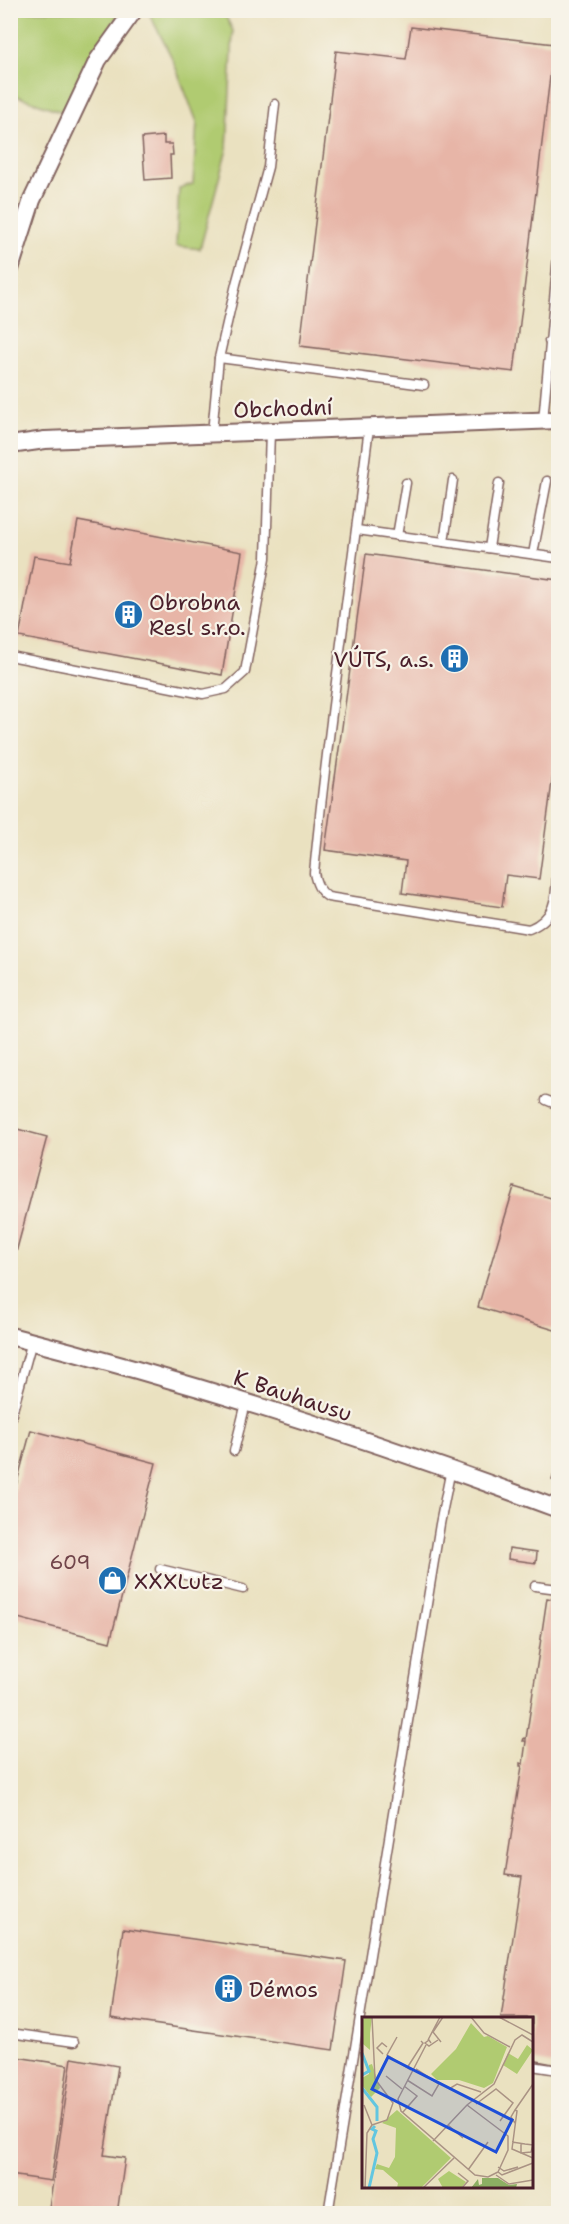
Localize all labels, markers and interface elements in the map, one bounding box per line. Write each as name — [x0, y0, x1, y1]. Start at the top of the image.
street label: Obchodní — [233, 392, 333, 425]
place label: Obrobna Resl s.r.o. — [149, 588, 246, 642]
building icon: Obrobna Resl s.r.o. — [112, 599, 144, 631]
building icon: VÚTS, a.s. — [439, 643, 471, 675]
place label: VÚTS, a.s. — [333, 645, 434, 674]
street label: K Bauhausu — [230, 1363, 356, 1428]
house number: 609 — [50, 1549, 90, 1575]
shop icon: XXXLutz — [97, 1565, 129, 1597]
place label: XXXLutz — [134, 1567, 224, 1596]
building icon: Démos — [212, 1973, 244, 2005]
place label: Démos — [249, 1975, 318, 2004]
inset map — [362, 2017, 533, 2188]

